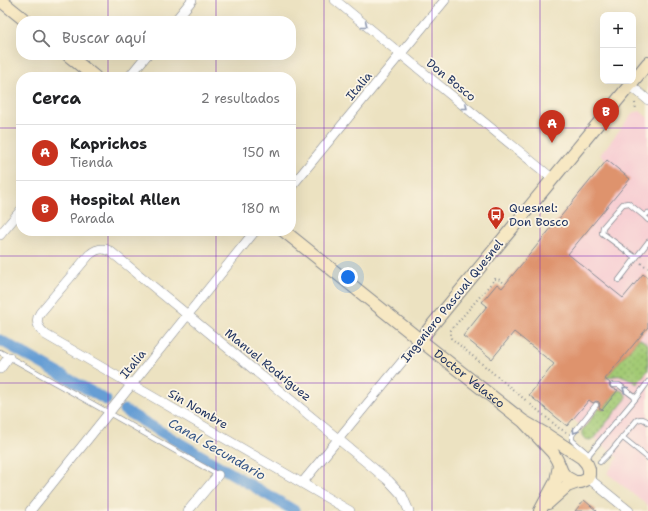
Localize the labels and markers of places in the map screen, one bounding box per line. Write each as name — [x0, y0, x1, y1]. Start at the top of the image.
pin: B — [593, 98, 619, 131]
pin: A — [539, 110, 565, 143]
place label: Quesnel: Don Bosco — [509, 200, 568, 230]
bus stop icon: Quesnel: Don Bosco — [486, 205, 506, 230]

